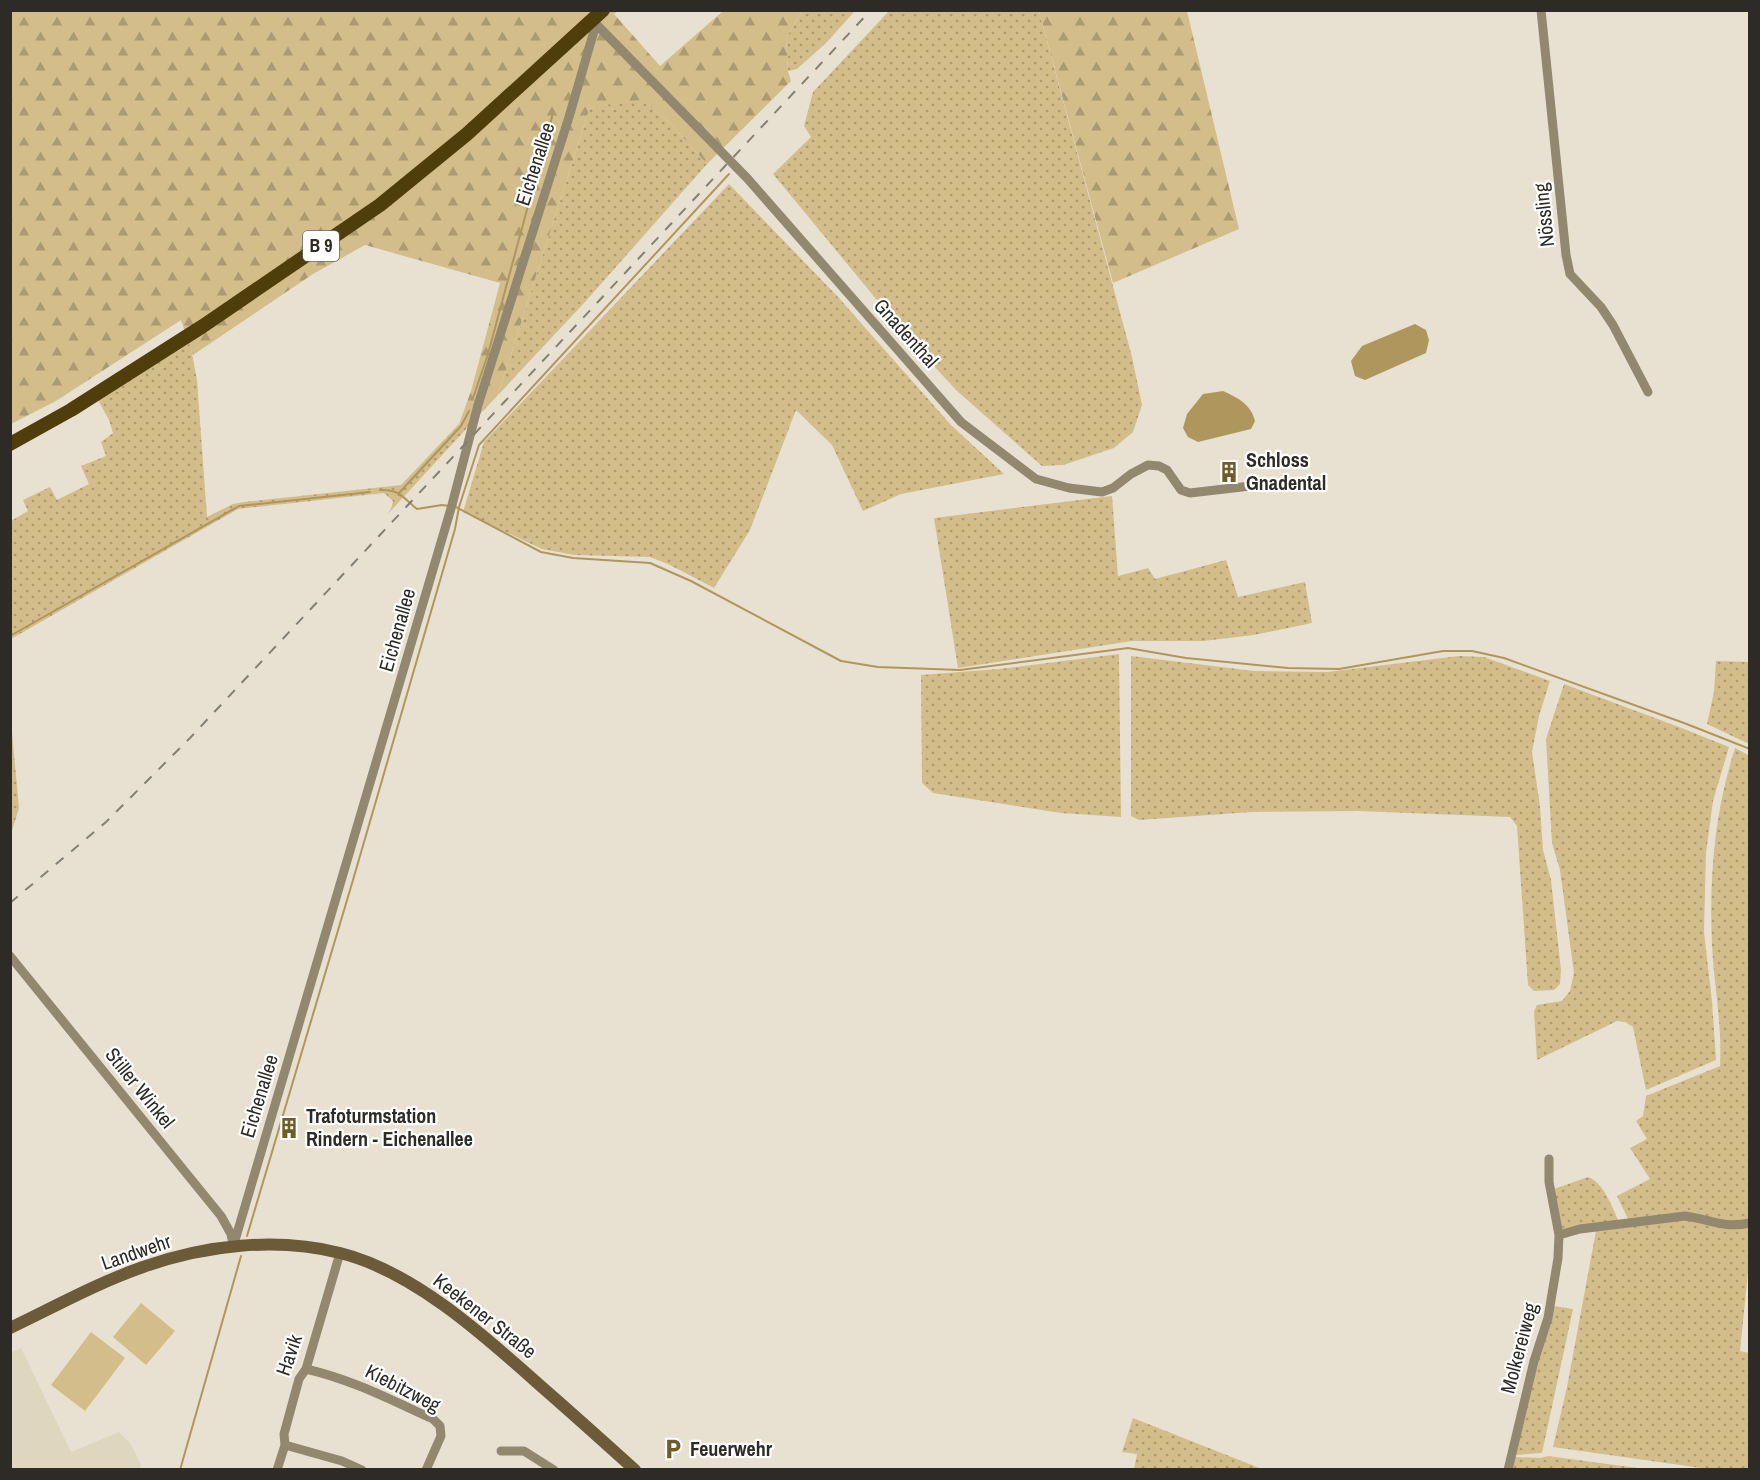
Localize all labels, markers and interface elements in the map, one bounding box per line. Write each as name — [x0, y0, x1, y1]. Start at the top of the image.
street label: Eichenallee — [508, 119, 561, 209]
street label: Nössling — [1527, 182, 1560, 248]
road number: B 9 — [303, 231, 339, 261]
street label: Gnadenthal — [868, 292, 945, 373]
place label: Schloss Gnadental — [1246, 446, 1326, 496]
building icon: Schloss Gnadental — [1217, 460, 1241, 484]
street label: Eichenallee — [372, 585, 421, 675]
street label: Stiller Winkel — [99, 1042, 181, 1134]
street label: Eichenallee — [233, 1051, 284, 1141]
place label: Trafoturmstation Rindern - Eichenallee — [306, 1102, 473, 1152]
building icon: Trafoturmstation Rindern - Eichenallee — [277, 1116, 301, 1140]
street label: Landwehr — [97, 1227, 175, 1276]
street label: Keekener Straße — [428, 1267, 542, 1364]
street label: Molkereiweg — [1493, 1299, 1544, 1396]
street label: Havik — [269, 1330, 308, 1379]
street label: Kiebitzweg — [361, 1357, 446, 1418]
place label: Feuerwehr — [690, 1435, 773, 1462]
parking icon: Feuerwehr — [661, 1437, 685, 1461]

